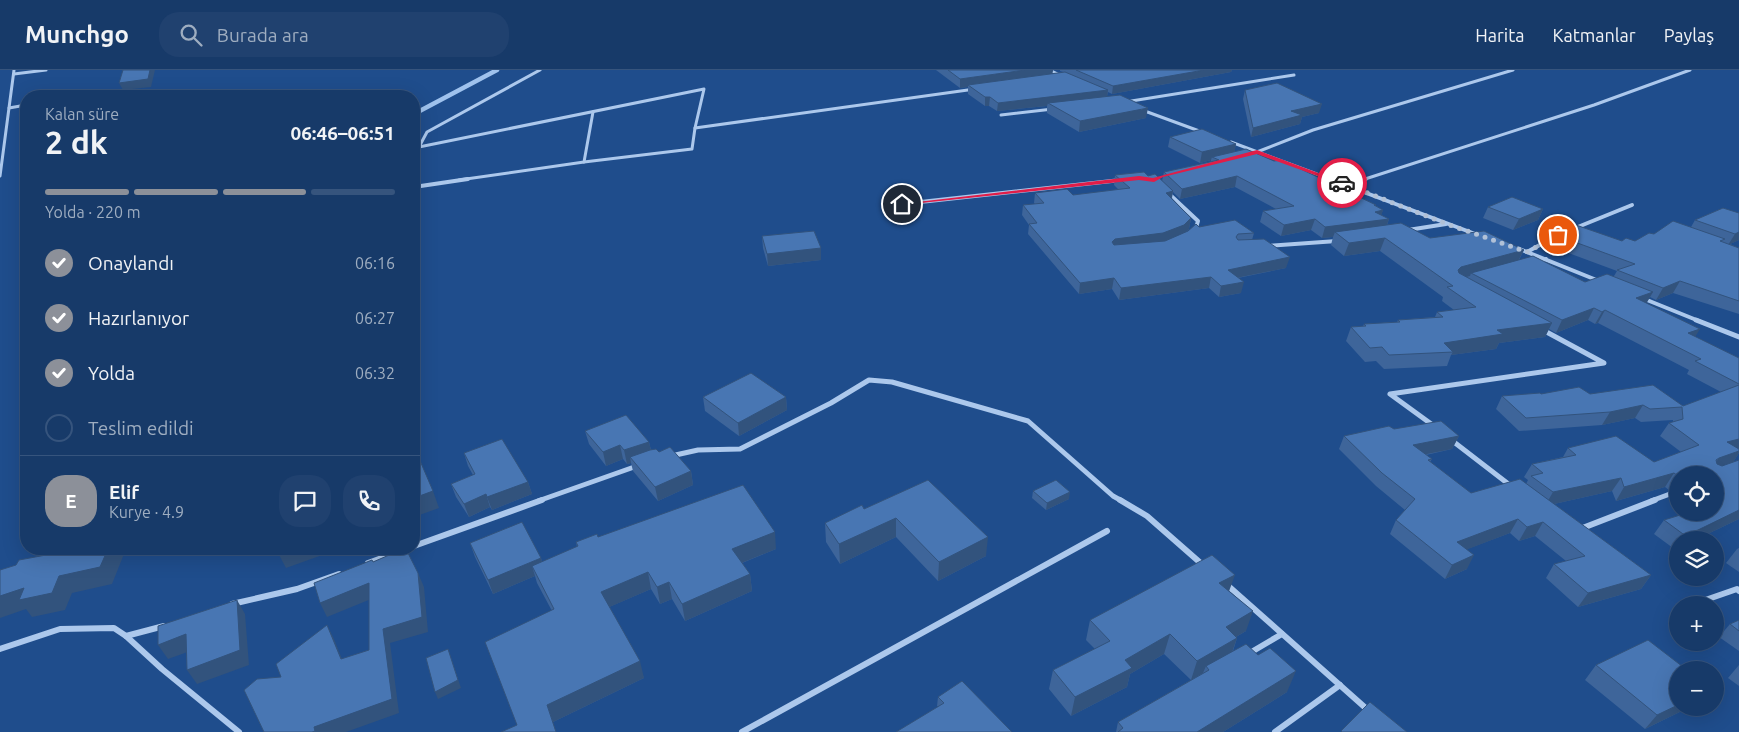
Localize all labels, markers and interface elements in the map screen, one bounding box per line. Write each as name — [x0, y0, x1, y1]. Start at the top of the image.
search box — [159, 12, 509, 57]
text: Munchgo — [25, 21, 129, 48]
icon: search — [177, 21, 205, 49]
text: Burada ara — [217, 24, 309, 46]
text: Harita — [1475, 25, 1525, 45]
text: Katmanlar — [1553, 25, 1636, 45]
text: Paylaş — [1664, 25, 1714, 45]
text: Kalan süre — [45, 105, 119, 123]
text: 06:46–06:51 — [290, 122, 395, 144]
text: 2 dk — [45, 124, 108, 160]
courier — [1317, 158, 1367, 208]
icon: car — [1328, 169, 1356, 197]
pin — [881, 183, 923, 225]
icon: home — [888, 190, 916, 218]
text: Yolda · 220 m — [45, 203, 141, 221]
pin — [1537, 214, 1579, 256]
icon: bag — [1544, 221, 1572, 249]
icon: check — [45, 249, 73, 277]
text: Onaylandı — [88, 252, 174, 274]
text: 06:16 — [355, 254, 395, 272]
icon: check — [45, 304, 73, 332]
text: Hazırlanıyor — [88, 307, 189, 329]
text: 06:27 — [355, 309, 395, 327]
icon: check — [45, 359, 73, 387]
text: Yolda — [88, 362, 135, 384]
text: 06:32 — [355, 364, 395, 382]
text: Teslim edildi — [88, 417, 194, 439]
map controls — [1669, 466, 1724, 716]
button: locate — [1669, 466, 1724, 521]
button: chat — [279, 475, 331, 527]
button: phone — [343, 475, 395, 527]
text: Elif — [109, 481, 139, 503]
text: E — [65, 490, 77, 512]
text: Kurye · 4.9 — [109, 503, 184, 521]
button: layers — [1669, 531, 1724, 586]
button: + — [1669, 596, 1724, 651]
button: − — [1669, 661, 1724, 716]

